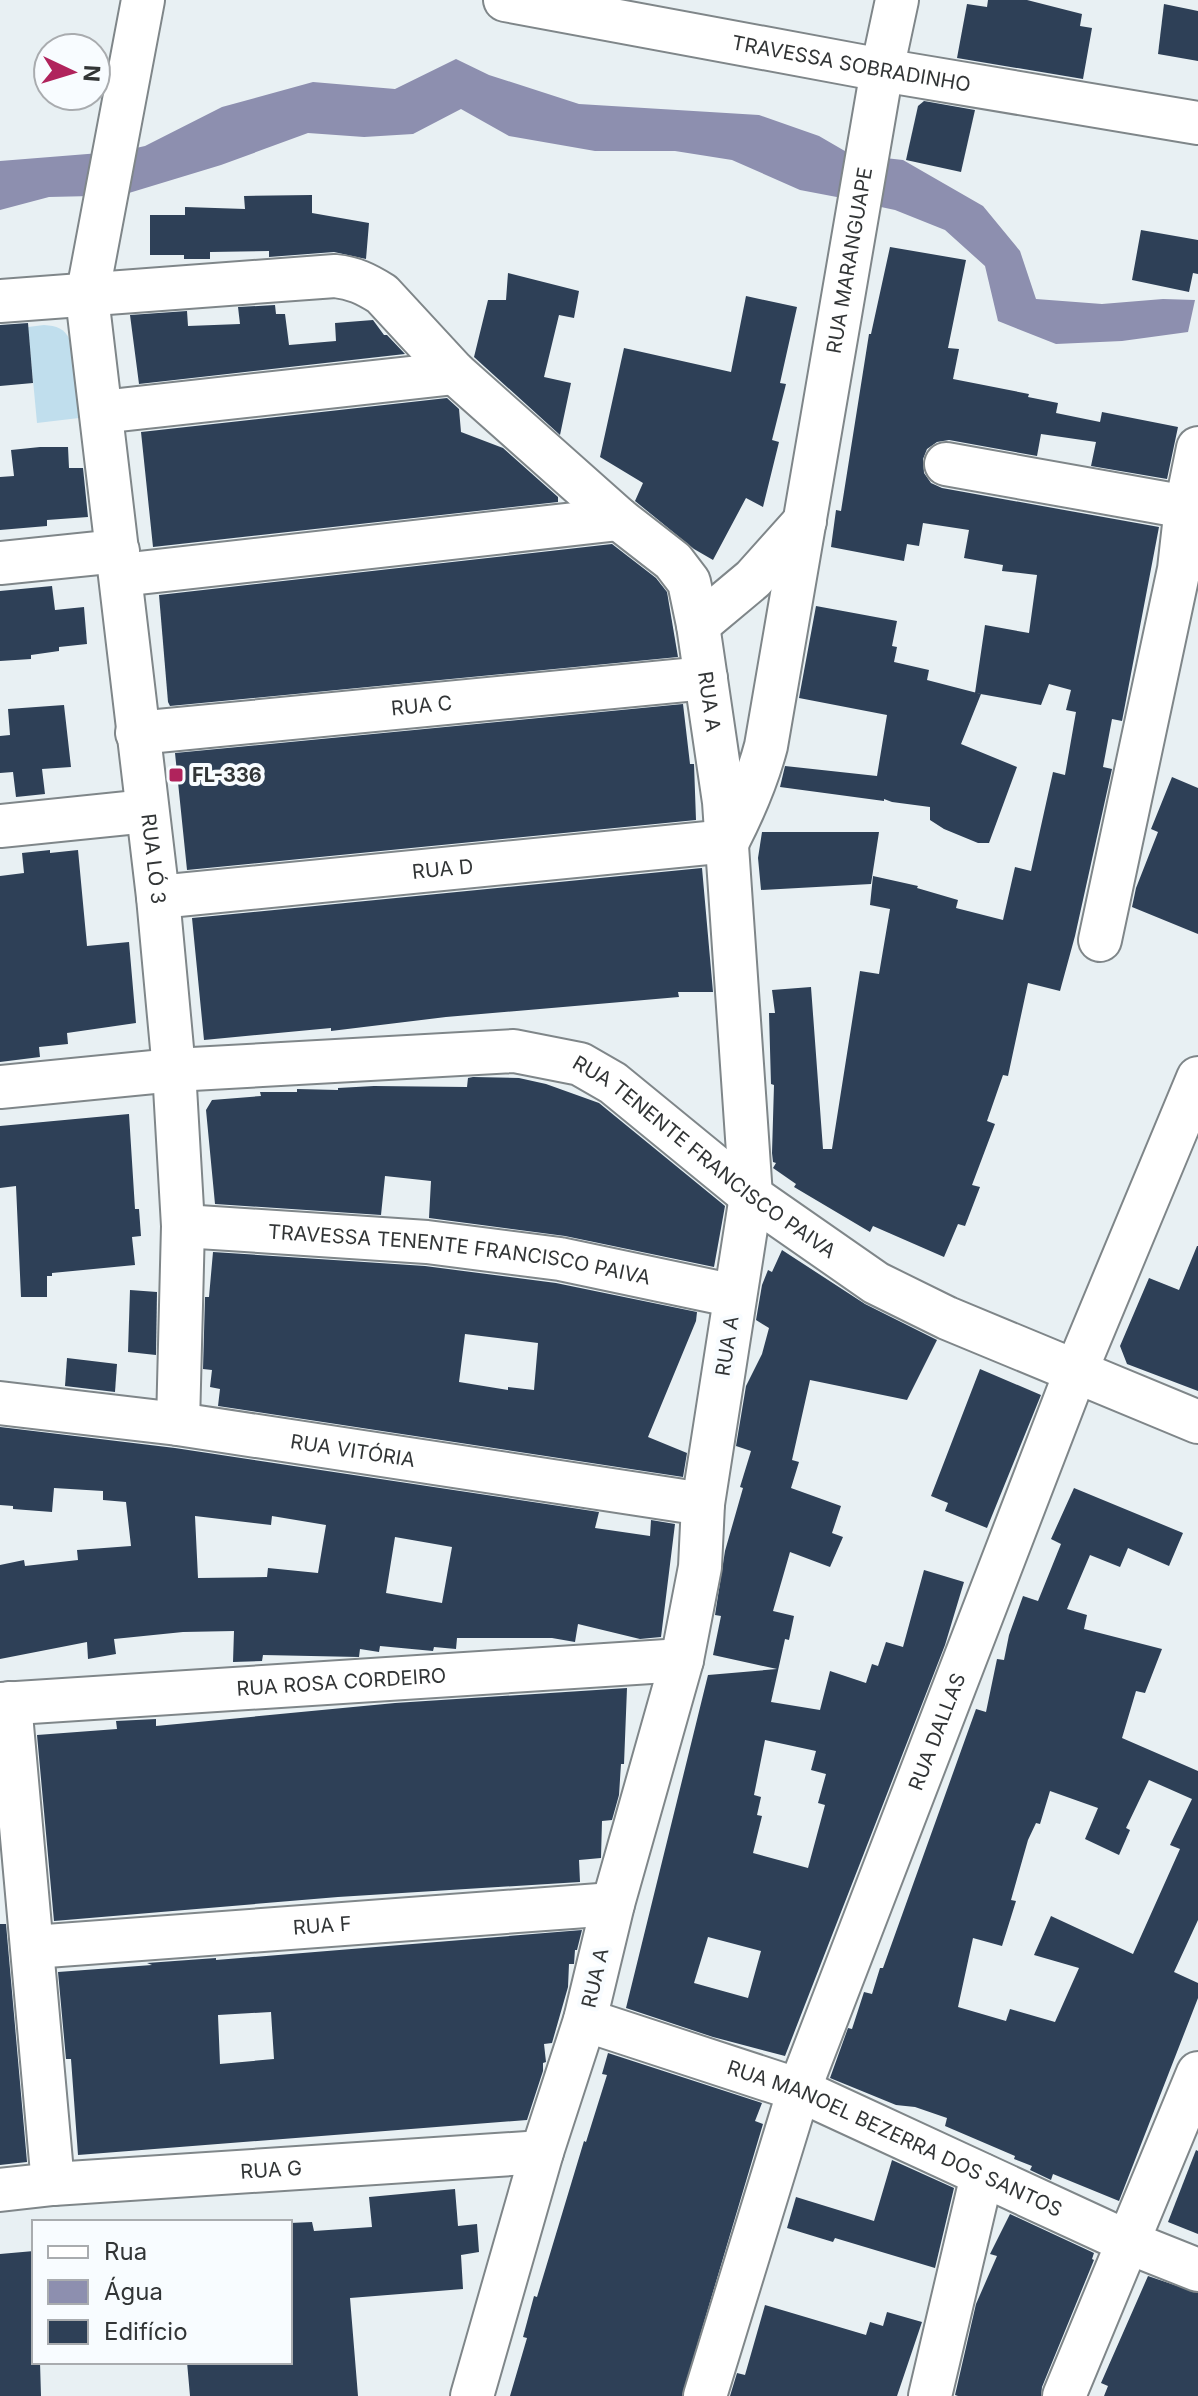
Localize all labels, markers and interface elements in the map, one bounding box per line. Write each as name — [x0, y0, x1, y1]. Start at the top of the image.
street label: TRAVESSA SOBRADINHO — [730, 30, 972, 97]
north arrow — [32, 32, 112, 112]
text: N — [78, 64, 106, 83]
street label: RUA MARANGUAPE — [822, 165, 877, 355]
street label: RUA A — [693, 670, 726, 733]
street label: RUA C — [390, 691, 453, 720]
place label: FL-336 — [192, 763, 262, 787]
marker: FL-336 — [167, 766, 185, 784]
street label: RUA LÓ 3 — [136, 812, 171, 905]
street label: RUA D — [411, 854, 474, 884]
street label: RUA TENENTE FRANCISCO PAIVA — [569, 1050, 841, 1263]
street label: TRAVESSA TENENTE FRANCISCO PAIVA — [267, 1220, 653, 1290]
street label: RUA A — [710, 1314, 744, 1378]
street label: RUA VITÓRIA — [289, 1429, 417, 1472]
street label: RUA ROSA CORDEIRO — [236, 1663, 447, 1701]
street label: RUA DALLAS — [904, 1670, 970, 1794]
street label: RUA F — [292, 1911, 352, 1940]
street label: RUA A — [576, 1946, 614, 2010]
street label: RUA MANOEL BEZERRA DOS SANTOS — [724, 2055, 1066, 2222]
street label: RUA G — [240, 2156, 303, 2184]
legend — [32, 2220, 292, 2364]
text: Rua — [104, 2237, 147, 2266]
text: Água — [104, 2276, 163, 2306]
text: Edifício — [104, 2317, 188, 2346]

